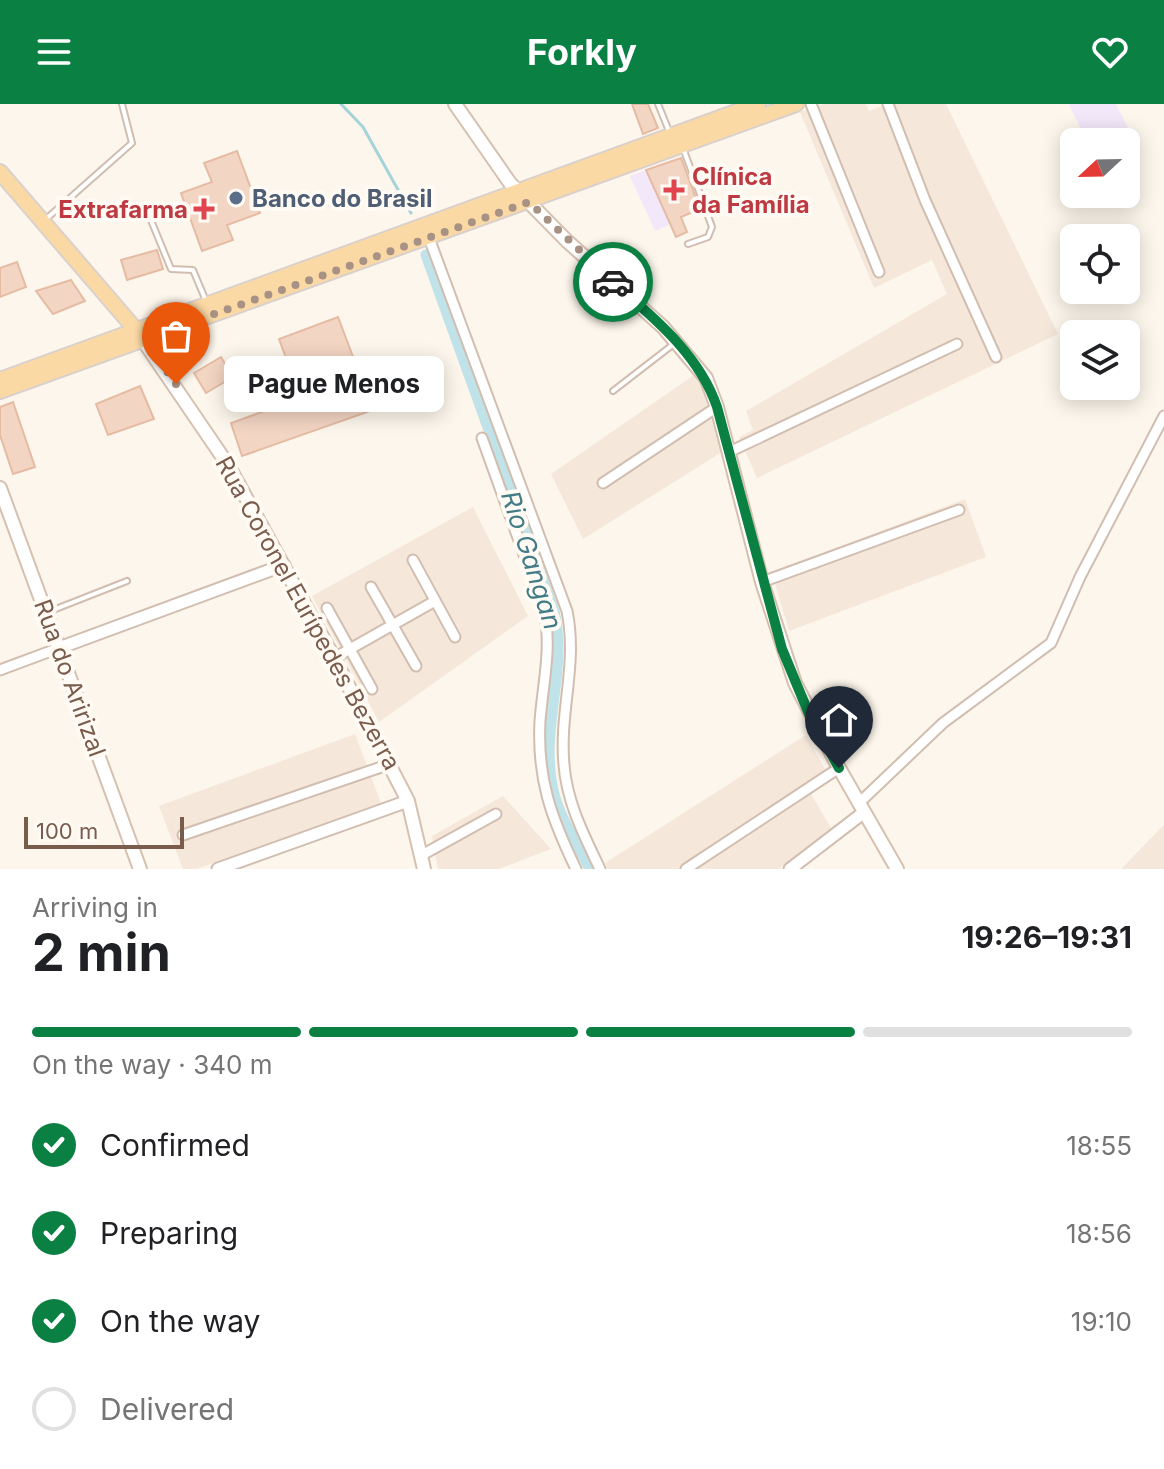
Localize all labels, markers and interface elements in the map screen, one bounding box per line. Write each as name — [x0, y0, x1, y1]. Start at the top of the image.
icon: menu — [32, 30, 76, 74]
text: Forkly — [527, 30, 637, 74]
icon: heart — [1088, 30, 1132, 74]
north arrow — [1060, 128, 1140, 208]
map controls — [1060, 128, 1140, 400]
place label: Clínica da Família — [692, 162, 810, 219]
marker: Clínica da Família — [663, 179, 685, 201]
place label: Banco do Brasil — [252, 184, 433, 213]
marker: Banco do Brasil — [227, 189, 245, 207]
place label: Extrafarma — [58, 195, 188, 224]
marker: Extrafarma — [195, 200, 213, 218]
button: locate — [1060, 224, 1140, 304]
courier — [573, 242, 653, 322]
icon: car — [591, 260, 635, 304]
pin — [142, 302, 210, 384]
icon: bag — [154, 314, 198, 358]
button: layers — [1060, 320, 1140, 400]
callout: Pague Menos — [224, 356, 444, 412]
text: Pague Menos — [248, 368, 420, 399]
street label: Rua Coronel Eurípedes Bezerra — [209, 451, 407, 775]
water label: Rio Gangan — [495, 487, 569, 633]
street label: Rua do Aririzal — [28, 595, 112, 761]
pin — [805, 686, 873, 768]
icon: home — [817, 698, 861, 742]
scale bar — [24, 813, 184, 849]
text: 100 m — [36, 818, 98, 844]
text: Arriving in — [32, 892, 158, 923]
text: 19:26–19:31 — [961, 919, 1132, 955]
text: 2 min — [32, 921, 171, 984]
text: On the way · 340 m — [32, 1049, 272, 1080]
icon: check — [32, 1123, 76, 1167]
text: Confirmed — [100, 1127, 250, 1163]
text: 18:55 — [1066, 1130, 1132, 1161]
icon: check — [32, 1211, 76, 1255]
text: Preparing — [100, 1215, 238, 1251]
text: 18:56 — [1066, 1218, 1132, 1249]
icon: check — [32, 1299, 76, 1343]
text: On the way — [100, 1303, 260, 1339]
text: 19:10 — [1071, 1306, 1132, 1337]
text: Delivered — [100, 1391, 234, 1427]

